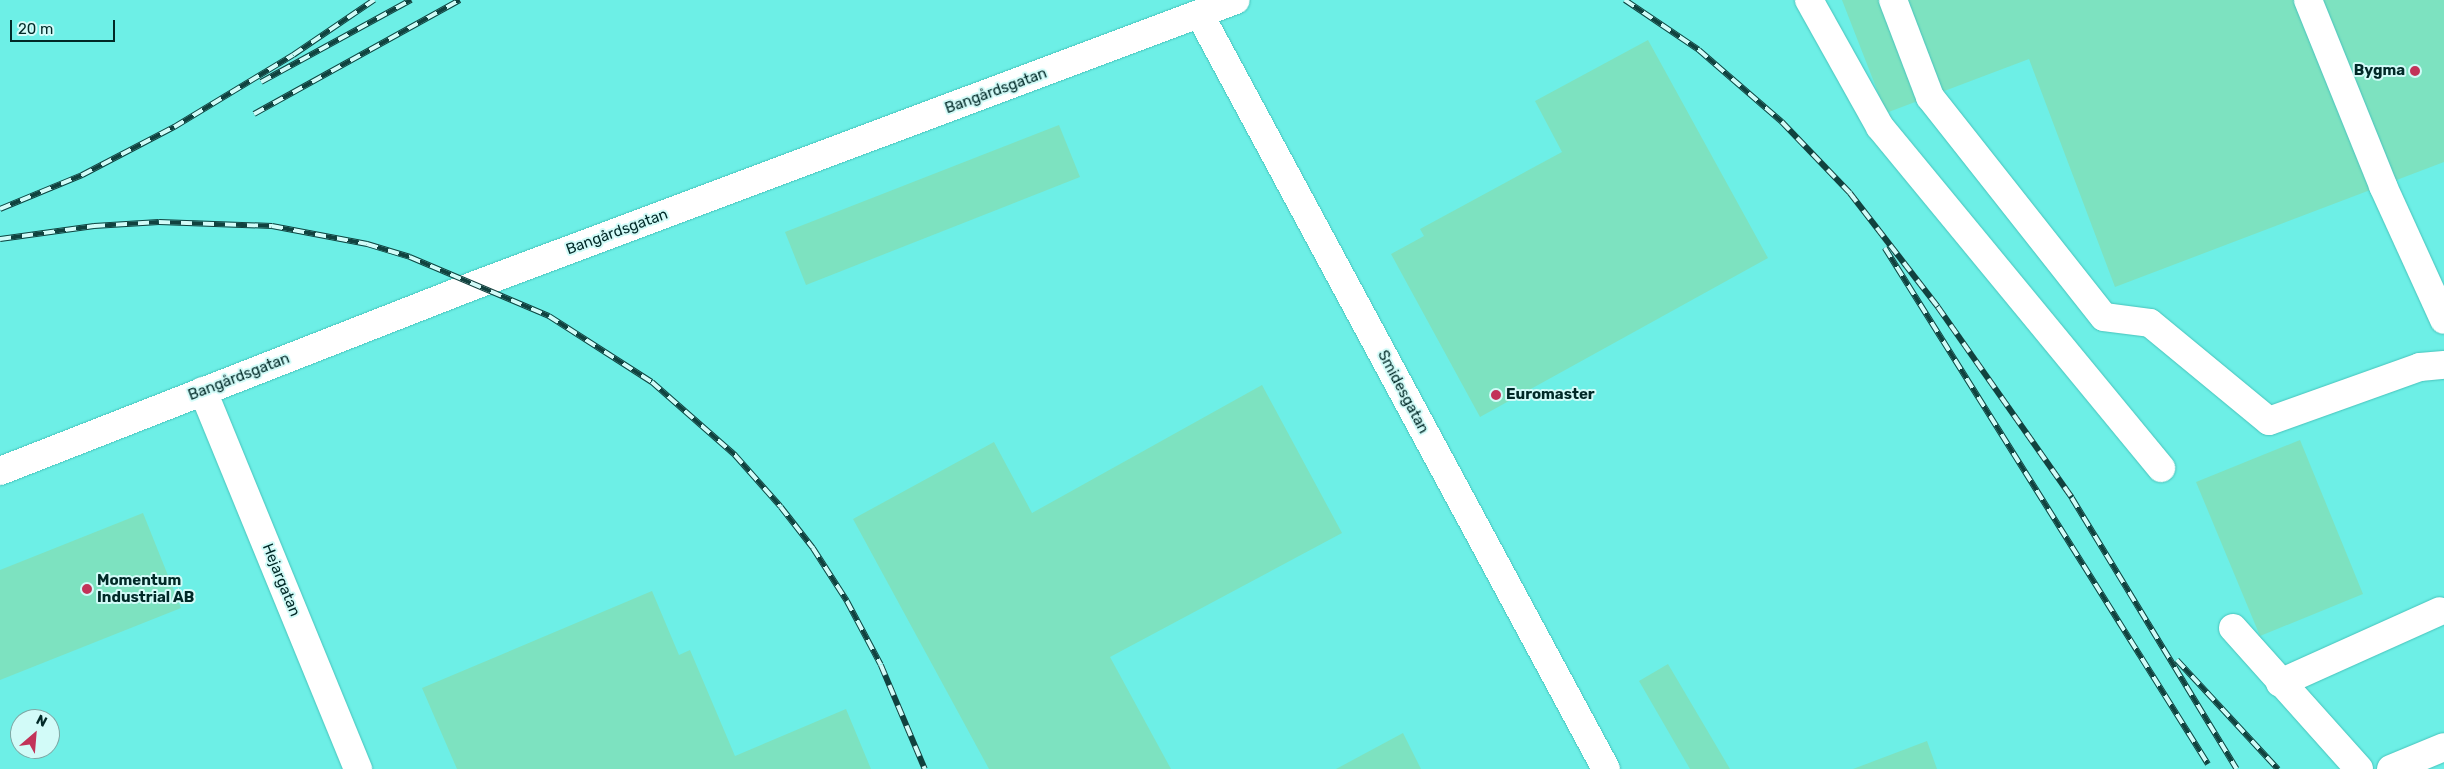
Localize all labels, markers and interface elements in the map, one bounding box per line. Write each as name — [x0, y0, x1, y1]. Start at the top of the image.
scale bar — [12, 10, 118, 42]
text: 20 m — [18, 20, 53, 38]
place label: Bygma — [2354, 62, 2405, 80]
street label: Bangårdsgatan — [943, 64, 1049, 118]
marker: Bygma — [2409, 65, 2421, 77]
street label: Bangårdsgatan — [564, 205, 670, 259]
street label: Smidesgatan — [1374, 347, 1432, 437]
street label: Bangårdsgatan — [186, 349, 292, 405]
place label: Euromaster — [1506, 386, 1595, 404]
marker: Euromaster — [1490, 389, 1502, 401]
street label: Hejargatan — [258, 541, 304, 619]
place label: Momentum Industrial AB — [97, 571, 195, 606]
marker: Momentum Industrial AB — [81, 583, 93, 595]
north arrow — [10, 709, 60, 759]
text: N — [33, 711, 50, 731]

